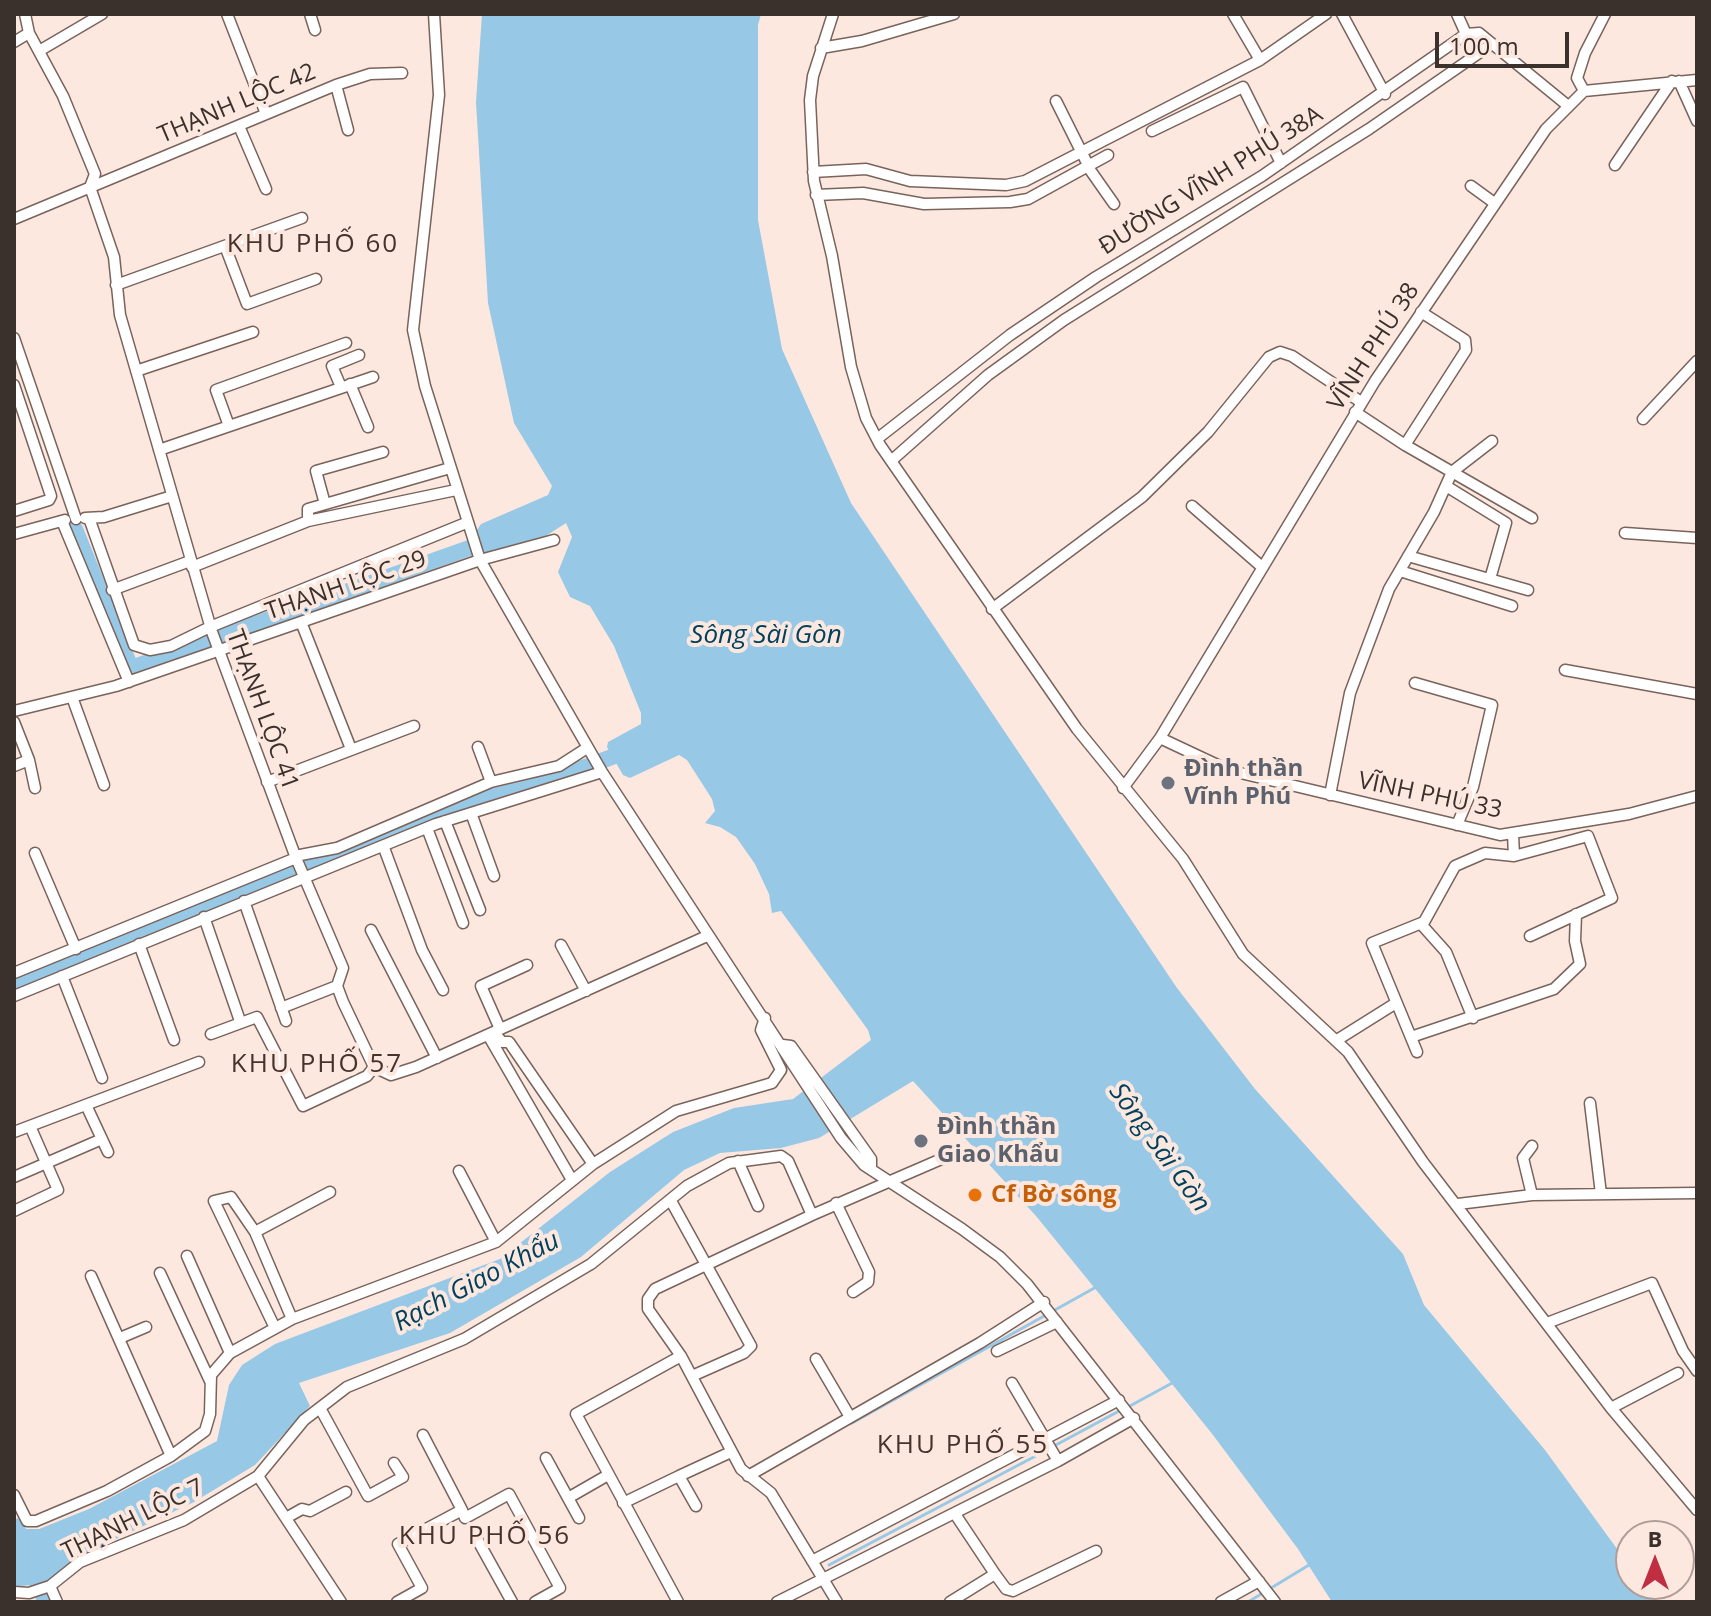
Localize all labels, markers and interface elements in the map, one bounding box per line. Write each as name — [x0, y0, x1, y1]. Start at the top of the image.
scale bar — [1439, 16, 1573, 66]
text: 100 m — [1449, 29, 1519, 62]
street label: THẠNH LỘC 42 — [154, 58, 320, 150]
street label: ĐƯỜNG VĨNH PHÚ 38A — [1094, 100, 1328, 262]
district label: KHU PHỐ 60 — [227, 229, 399, 261]
street label: VĨNH PHÚ 38 — [1322, 278, 1426, 416]
street label: THẠNH LỘC 29 — [262, 545, 430, 627]
water label: Sông Sài Gòn — [690, 620, 842, 652]
street label: THẠNH LỘC 41 — [220, 626, 304, 794]
place label: Đình thần Vĩnh Phú — [1184, 755, 1303, 811]
street label: VĨNH PHÚ 33 — [1355, 767, 1505, 825]
marker: Đình thần Vĩnh Phú — [1159, 774, 1177, 792]
district label: KHU PHỐ 57 — [231, 1049, 403, 1081]
water label: Sông Sài Gòn — [1102, 1078, 1216, 1218]
place label: Đình thần Giao Khẩu — [937, 1113, 1059, 1169]
marker: Đình thần Giao Khẩu — [912, 1132, 930, 1150]
place label: Cf Bờ sông — [991, 1181, 1117, 1209]
marker: Cf Bờ sông — [966, 1186, 984, 1204]
water label: Rạch Giao Khẩu — [389, 1225, 565, 1339]
district label: KHU PHỐ 55 — [877, 1430, 1049, 1462]
street label: THẠNH LỘC 7 — [57, 1473, 209, 1567]
north arrow — [1615, 1520, 1695, 1600]
district label: KHU PHỐ 56 — [399, 1521, 571, 1553]
text: B — [1648, 1523, 1662, 1553]

